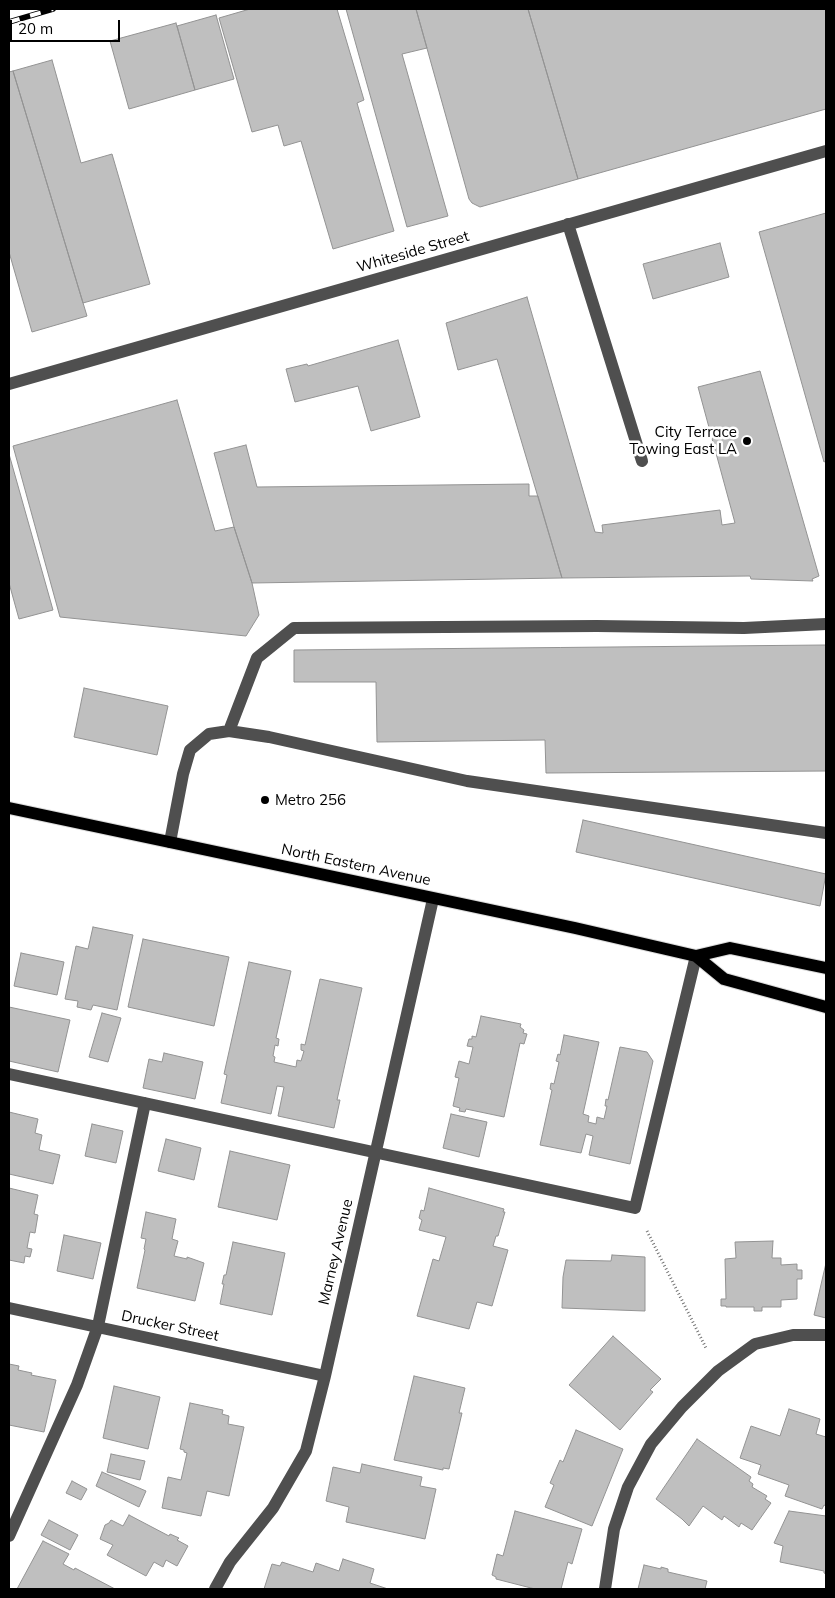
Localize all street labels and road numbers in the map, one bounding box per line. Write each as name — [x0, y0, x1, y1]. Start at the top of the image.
street label: Whiteside Street — [355, 227, 471, 277]
street label: North Eastern Avenue — [280, 840, 432, 890]
street label: Marney Avenue — [315, 1197, 357, 1307]
street label: Drucker Street — [120, 1307, 220, 1345]

